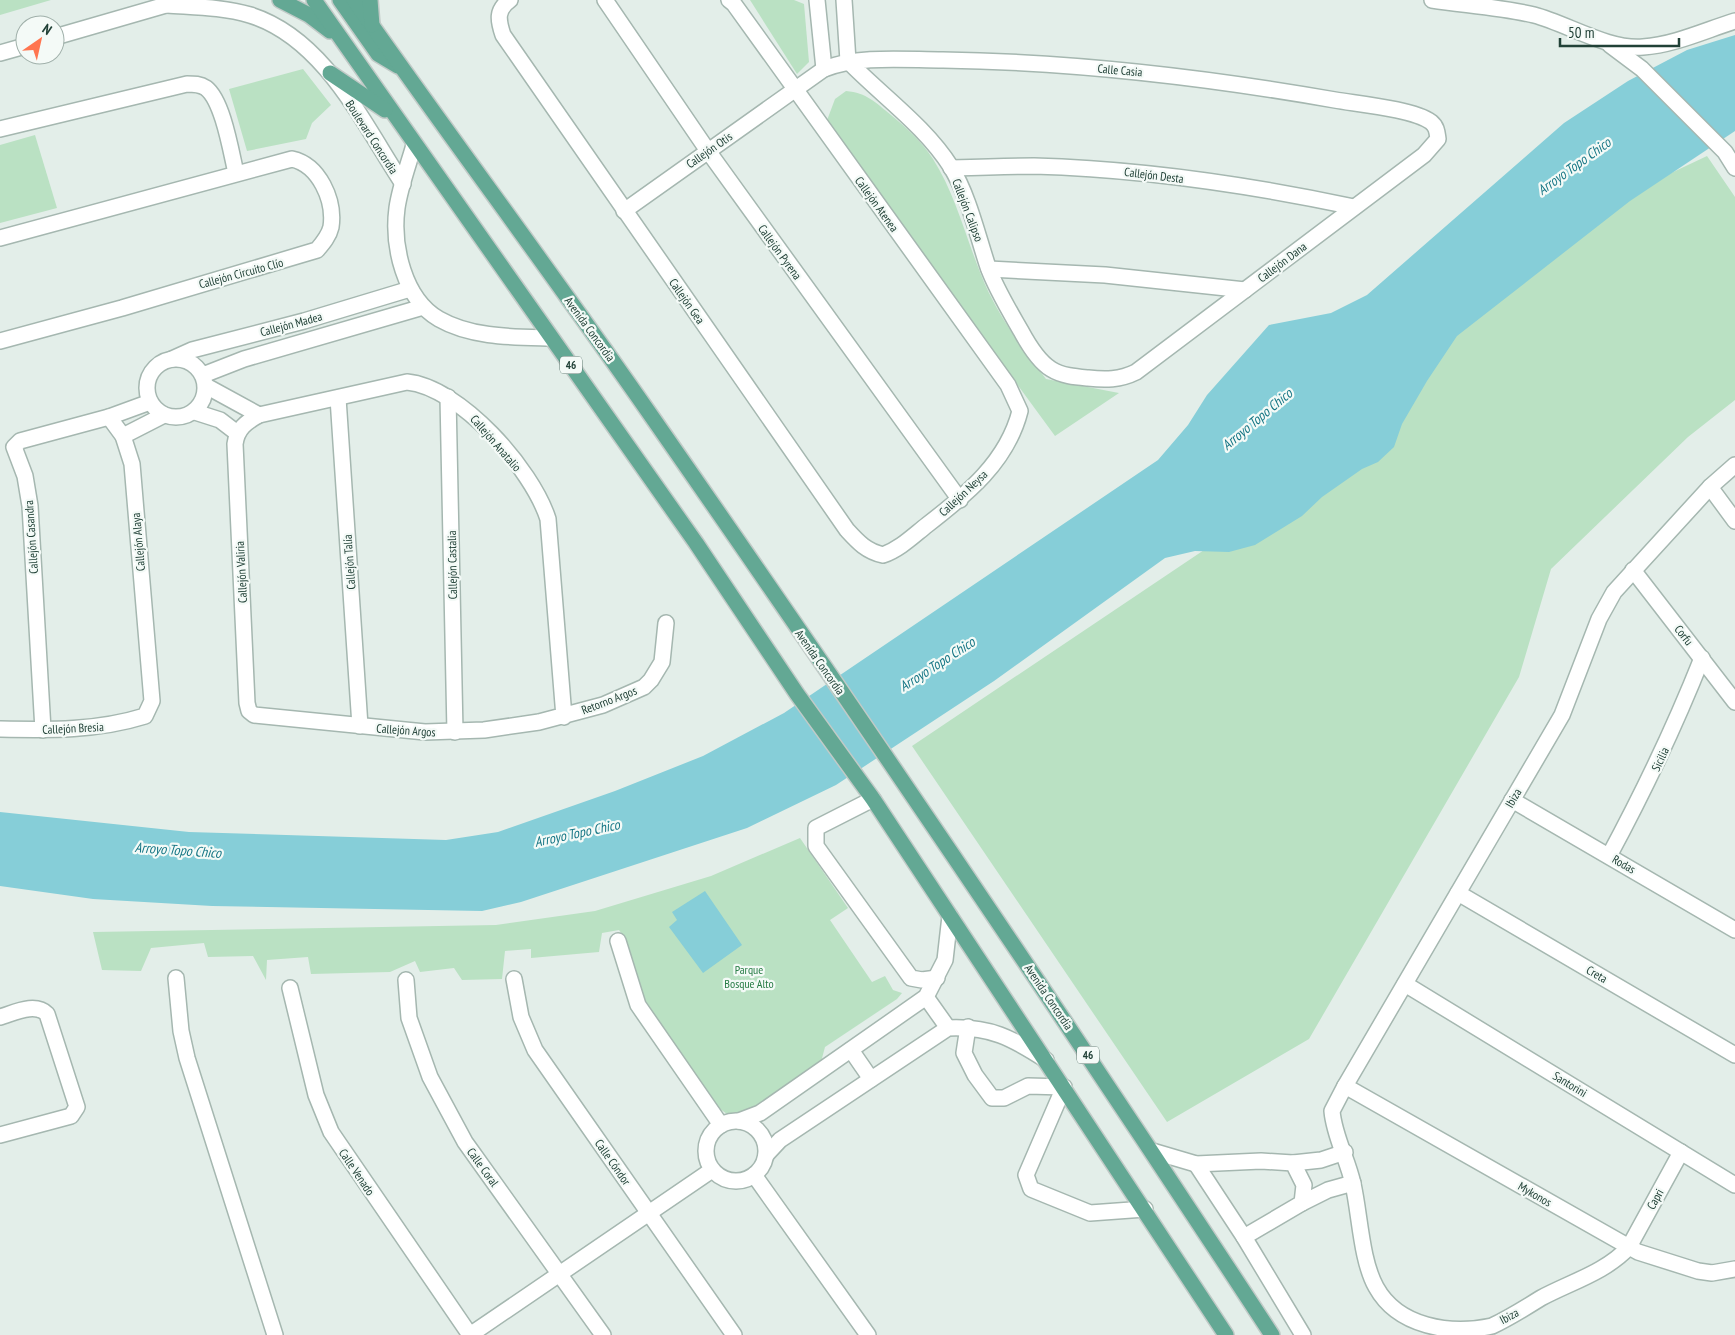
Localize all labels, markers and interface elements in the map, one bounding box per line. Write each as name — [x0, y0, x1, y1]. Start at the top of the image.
north arrow — [15, 15, 65, 65]
scale bar — [1560, 15, 1679, 47]
text: N — [39, 20, 55, 39]
text: 50 m — [1568, 23, 1594, 42]
street label: Calle Casia — [1097, 61, 1143, 79]
street label: Boulevard Concordia — [343, 97, 401, 177]
street label: Callejón Otis — [683, 129, 735, 171]
water label: Arroyo Topo Chico — [1534, 133, 1615, 199]
street label: Callejón Desta — [1123, 164, 1185, 186]
street label: Callejón Atenea — [852, 173, 902, 235]
street label: Callejón Calipso — [949, 176, 987, 244]
street label: Callejón Pyrena — [755, 221, 805, 283]
street label: Callejón Dana — [1255, 239, 1310, 285]
street label: Callejón Circuito Clío — [197, 255, 285, 291]
street label: Callejón Gea — [666, 275, 708, 327]
street label: Avenida Concordia — [562, 294, 619, 364]
street label: Callejón Madea — [258, 308, 324, 339]
road number: 46 — [560, 356, 582, 374]
water label: Arroyo Topo Chico — [1218, 384, 1297, 454]
street label: Callejón Anatalio — [467, 412, 525, 474]
street label: Callejón Neysa — [936, 467, 991, 519]
street label: Callejón Casandra — [21, 499, 41, 574]
street label: Callejón Alaya — [128, 512, 148, 572]
street label: Callejón Castalia — [444, 530, 460, 600]
street label: Callejón Talía — [340, 534, 358, 590]
street label: Callejón Valiria — [232, 540, 250, 603]
street label: Corfu — [1671, 622, 1697, 648]
street label: Avenida Concordia — [792, 627, 848, 698]
water label: Arroyo Topo Chico — [896, 632, 979, 695]
street label: Retorno Argos — [579, 683, 639, 717]
street label: Callejón Bresia — [42, 719, 104, 737]
street label: Callejón Argos — [376, 720, 436, 740]
street label: Sicilia — [1648, 744, 1672, 773]
street label: Ibiza — [1502, 786, 1525, 810]
water label: Arroyo Topo Chico — [533, 815, 622, 851]
water label: Arroyo Topo Chico — [134, 838, 223, 862]
street label: Rodas — [1610, 851, 1638, 877]
street label: Avenida Concordia — [1022, 961, 1077, 1033]
park label: Parque Bosque Alto — [724, 962, 774, 991]
street label: Creta — [1584, 962, 1610, 986]
road number: 46 — [1077, 1046, 1099, 1064]
street label: Santorini — [1550, 1068, 1590, 1100]
street label: Calle Cóndor — [592, 1136, 635, 1188]
street label: Calle Coral — [464, 1145, 502, 1190]
street label: Calle Venado — [336, 1146, 378, 1198]
street label: Mykonos — [1515, 1178, 1555, 1210]
street label: Capri — [1643, 1186, 1667, 1212]
street label: Ibiza — [1497, 1305, 1521, 1327]

